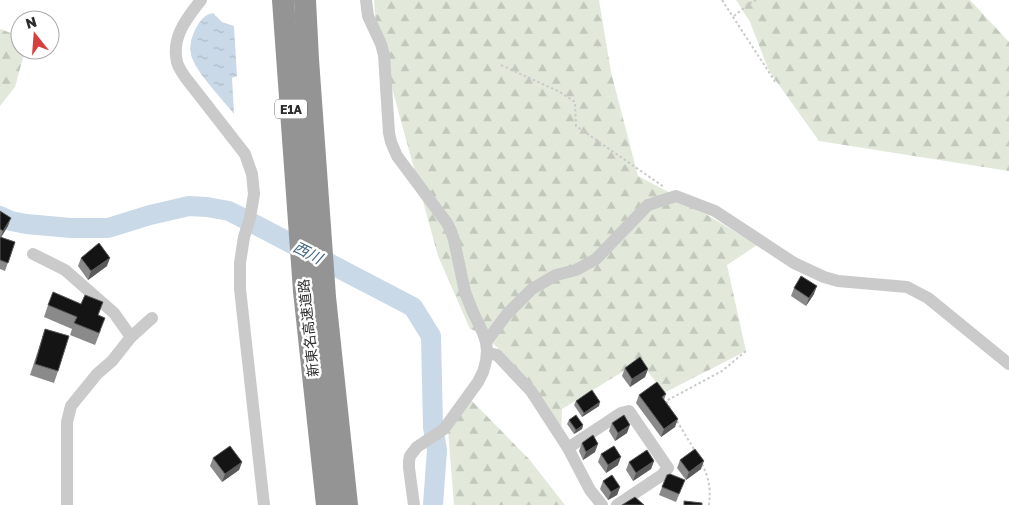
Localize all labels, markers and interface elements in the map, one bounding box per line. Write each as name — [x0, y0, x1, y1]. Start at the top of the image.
north arrow — [10, 10, 60, 60]
text: N — [23, 12, 39, 32]
road number: E1A — [275, 100, 307, 118]
water label: 西川 — [291, 237, 327, 268]
street label: 新東名高速道路 — [294, 278, 322, 378]

